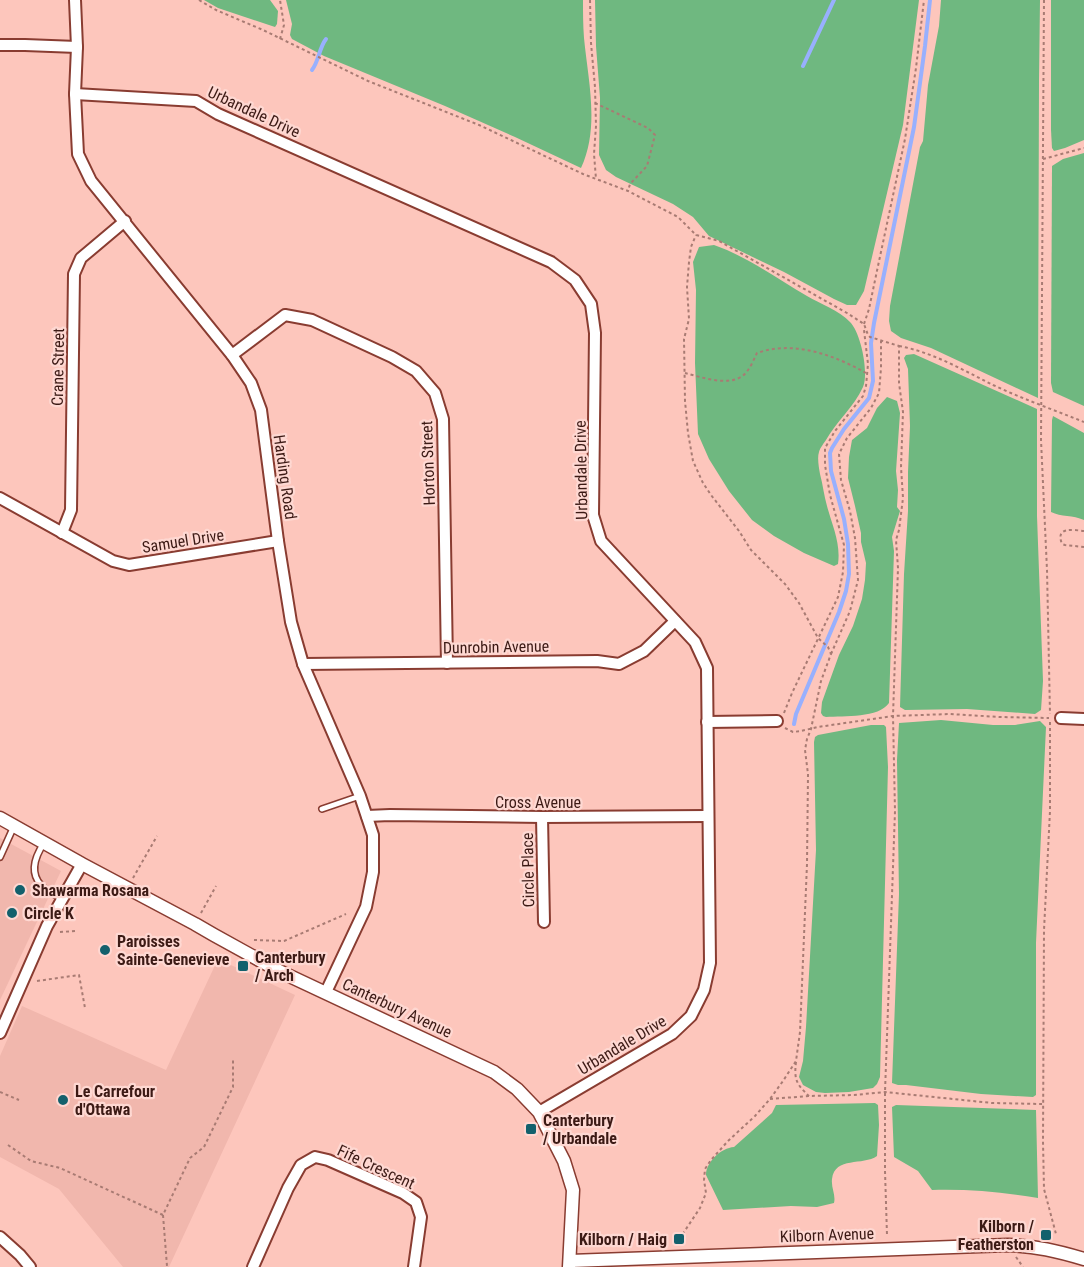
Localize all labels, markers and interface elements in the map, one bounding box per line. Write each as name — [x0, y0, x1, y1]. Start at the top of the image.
street label: Urbandale Drive — [205, 82, 303, 142]
street label: Crane Street — [48, 328, 68, 406]
street label: Horton Street — [417, 420, 439, 506]
street label: Urbandale Drive — [571, 420, 591, 520]
street label: Harding Road — [270, 433, 300, 521]
street label: Samuel Drive — [141, 525, 225, 557]
street label: Dunrobin Avenue — [443, 637, 549, 657]
street label: Cross Avenue — [495, 793, 581, 812]
street label: Circle Place — [518, 832, 538, 908]
place label: Shawarma Rosana — [32, 881, 150, 900]
marker: Shawarma Rosana — [13, 883, 27, 897]
place label: Circle K — [24, 904, 74, 923]
marker: Circle K — [5, 906, 19, 920]
place label: Paroisses Sainte-Genevieve — [117, 932, 230, 969]
marker: Paroisses Sainte-Genevieve — [98, 943, 112, 957]
place label: Canterbury / Arch — [254, 948, 326, 985]
marker: Canterbury / Arch — [236, 959, 250, 973]
street label: Canterbury Avenue — [339, 974, 455, 1042]
street label: Urbandale Drive — [574, 1011, 670, 1079]
place label: Le Carrefour d'Ottawa — [75, 1082, 155, 1119]
marker: Le Carrefour d'Ottawa — [56, 1093, 70, 1107]
place label: Canterbury / Urbandale — [542, 1111, 617, 1148]
marker: Canterbury / Urbandale — [524, 1122, 538, 1136]
street label: Fife Crescent — [334, 1141, 418, 1193]
place label: Kilborn / Featherston — [958, 1217, 1035, 1254]
street label: Kilborn Avenue — [780, 1224, 874, 1246]
marker: Kilborn / Featherston — [1039, 1228, 1053, 1242]
place label: Kilborn / Haig — [579, 1230, 667, 1249]
marker: Kilborn / Haig — [672, 1232, 686, 1246]

